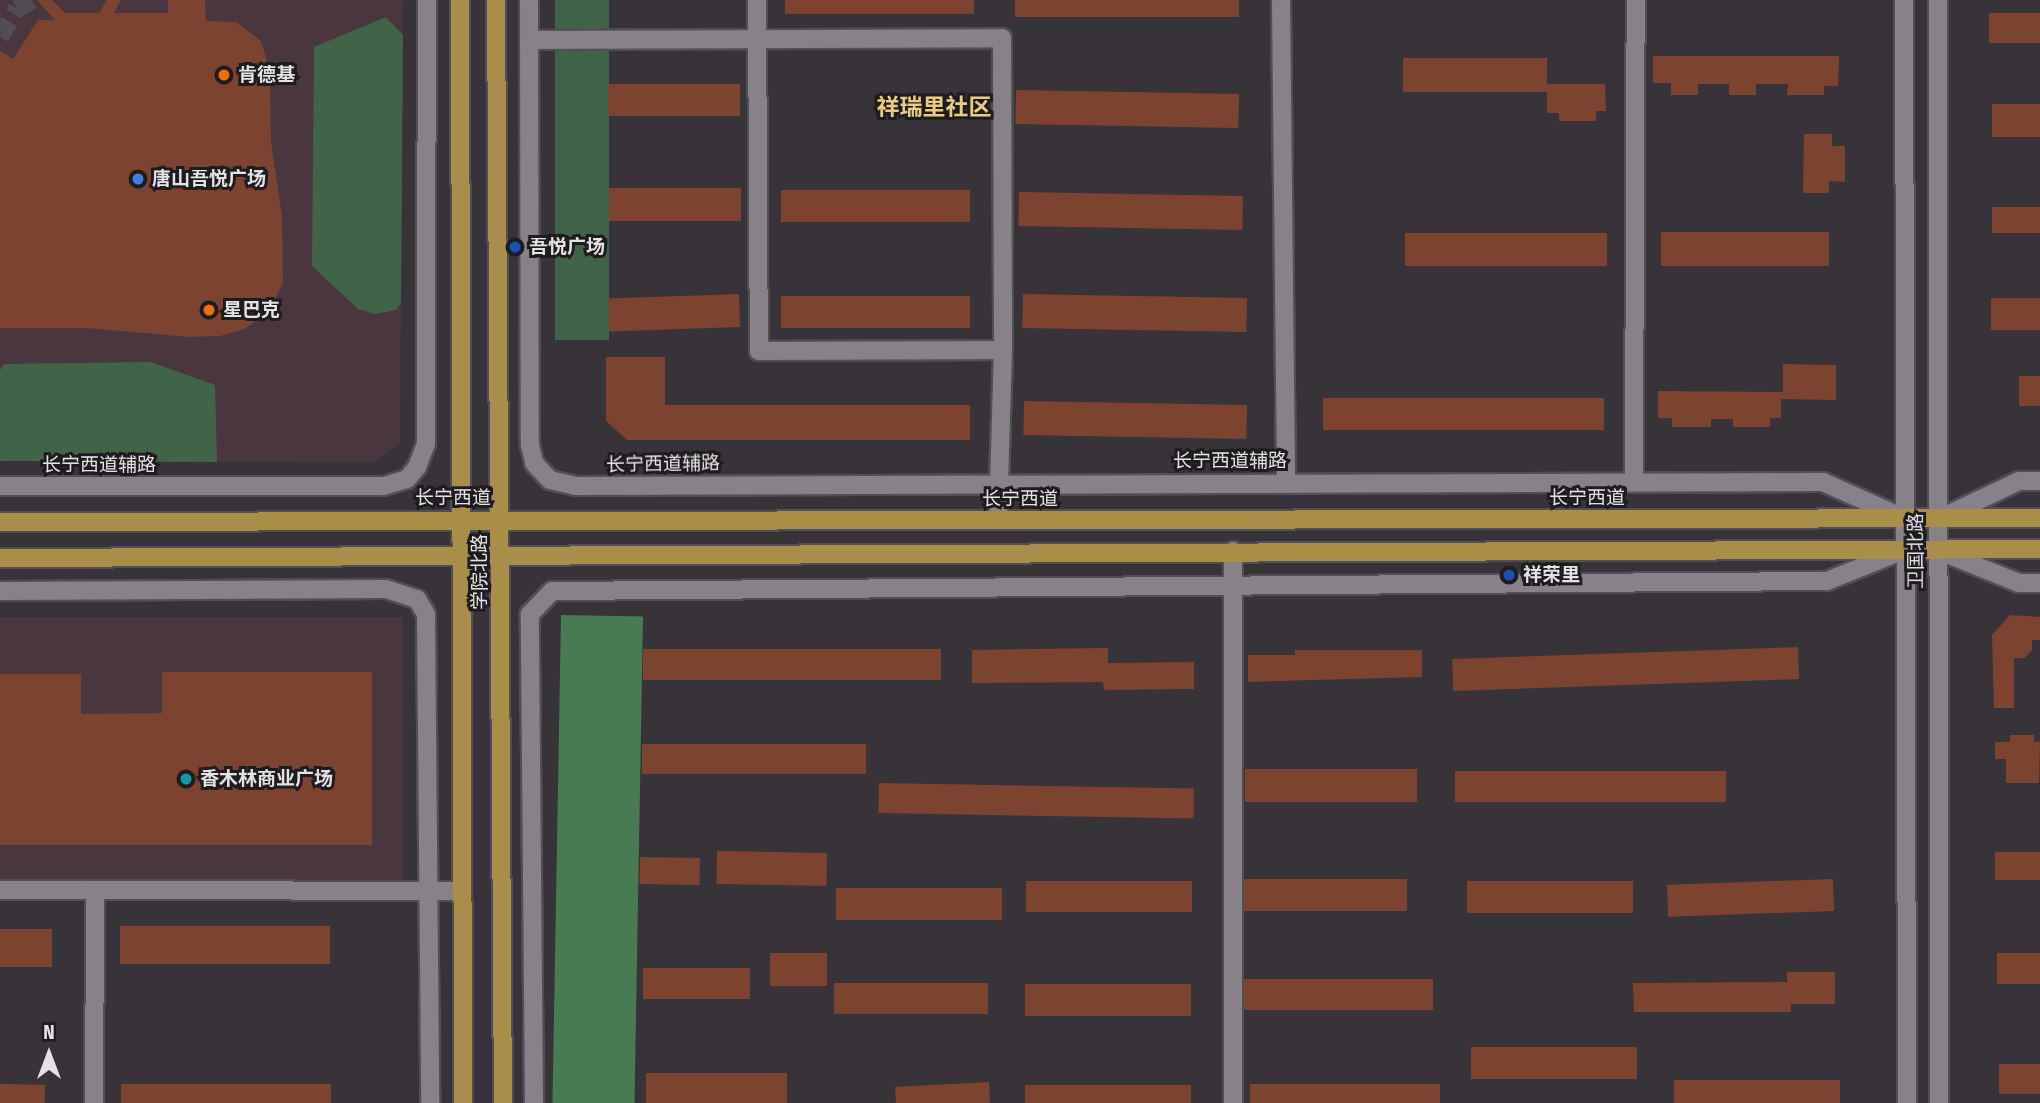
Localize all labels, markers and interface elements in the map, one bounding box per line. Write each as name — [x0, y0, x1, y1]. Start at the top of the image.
place label: 肯德基 — [238, 64, 295, 86]
marker: 肯德基 — [216, 67, 232, 83]
district label: 祥瑞里社区 — [877, 93, 991, 121]
place label: 唐山吾悦广场 — [152, 168, 266, 190]
marker: 唐山吾悦广场 — [130, 171, 146, 187]
place label: 吾悦广场 — [529, 236, 605, 258]
marker: 吾悦广场 — [507, 239, 523, 255]
place label: 星巴克 — [223, 299, 280, 321]
marker: 星巴克 — [201, 302, 217, 318]
street label: 长宁西道辅路 — [1173, 450, 1287, 472]
street label: 长宁西道辅路 — [606, 452, 720, 476]
street label: 长宁西道辅路 — [42, 454, 156, 476]
street label: 长宁西道 — [415, 487, 491, 509]
street label: 长宁西道 — [1549, 487, 1625, 509]
street label: 长宁西道 — [982, 488, 1058, 510]
street label: 卫国北路 — [1905, 513, 1927, 589]
street label: 学院北路 — [469, 534, 491, 610]
place label: 祥荣里 — [1523, 564, 1580, 586]
marker: 祥荣里 — [1501, 567, 1517, 583]
place label: 香木林商业广场 — [200, 768, 333, 790]
marker: 香木林商业广场 — [178, 771, 194, 787]
north arrow — [14, 1019, 84, 1089]
text: N — [43, 1021, 55, 1044]

